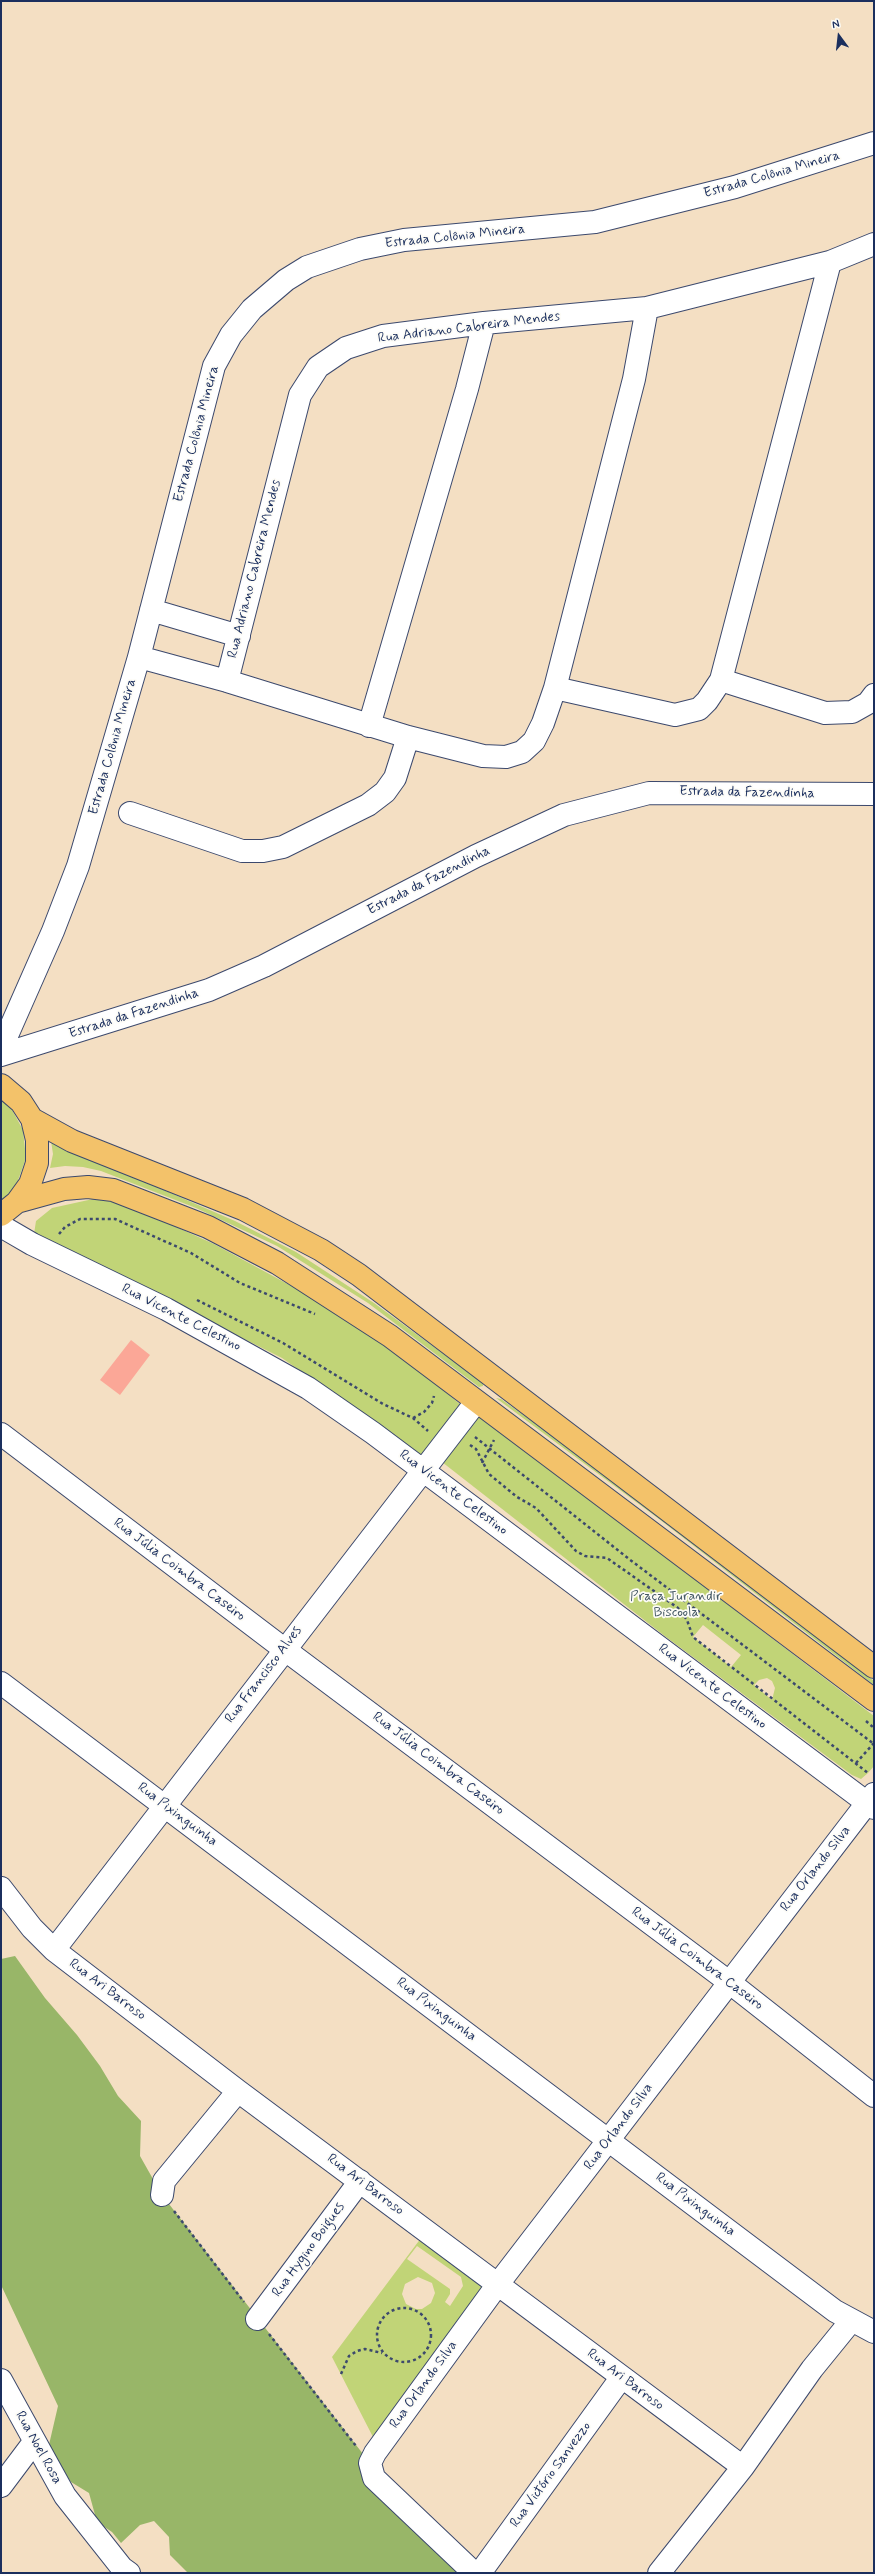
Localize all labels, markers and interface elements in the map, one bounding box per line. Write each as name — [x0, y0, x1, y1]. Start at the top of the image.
north arrow — [819, 16, 859, 56]
text: N — [831, 17, 841, 32]
street label: Estrada Colônia Mineira — [702, 148, 842, 202]
street label: Estrada Colônia Mineira — [384, 221, 526, 253]
street label: Rua Adriano Cabreira Mendes — [377, 308, 561, 348]
street label: Estrada Colônia Mineira — [171, 364, 223, 504]
street label: Rua Adriano Cabreira Mendes — [225, 478, 285, 660]
street label: Estrada Colônia Mineira — [86, 677, 140, 817]
street label: Estrada da Fazendinha — [679, 783, 815, 803]
street label: Estrada da Fazendinha — [365, 843, 493, 919]
street label: Estrada da Fazendinha — [67, 985, 201, 1043]
street label: Rua Vicente Celestino — [119, 1281, 243, 1355]
street label: Rua Vicente Celestino — [395, 1447, 511, 1539]
street label: Rua Júlia Coimbra Caseiro — [110, 1515, 248, 1625]
park label: Praça Jurandir Biscoola — [630, 1589, 722, 1622]
street label: Rua Francisco Alves — [222, 1623, 306, 1727]
street label: Rua Vicente Celestino — [654, 1641, 770, 1733]
street label: Rua Júlia Coimbra Caseiro — [369, 1709, 507, 1819]
street label: Rua Pixinguinha — [134, 1779, 220, 1851]
street label: Rua Orlando Silva — [777, 1823, 855, 1915]
street label: Rua Júlia Coimbra Caseiro — [628, 1904, 766, 2014]
street label: Rua Ari Barroso — [65, 1956, 149, 2024]
street label: Rua Pixinguinha — [393, 1974, 479, 2046]
street label: Rua Orlando Silva — [581, 2080, 657, 2174]
street label: Rua Ari Barroso — [323, 2151, 407, 2219]
street label: Rua Pixinguinha — [652, 2169, 738, 2241]
street label: Rua Hygino Boigues — [269, 2199, 349, 2301]
street label: Rua Orlando Silva — [387, 2338, 461, 2432]
street label: Rua Ari Barroso — [583, 2346, 667, 2414]
street label: Rua Noel Rosa — [11, 2409, 65, 2487]
street label: Rua Victório Sanvezzo — [507, 2419, 595, 2531]

